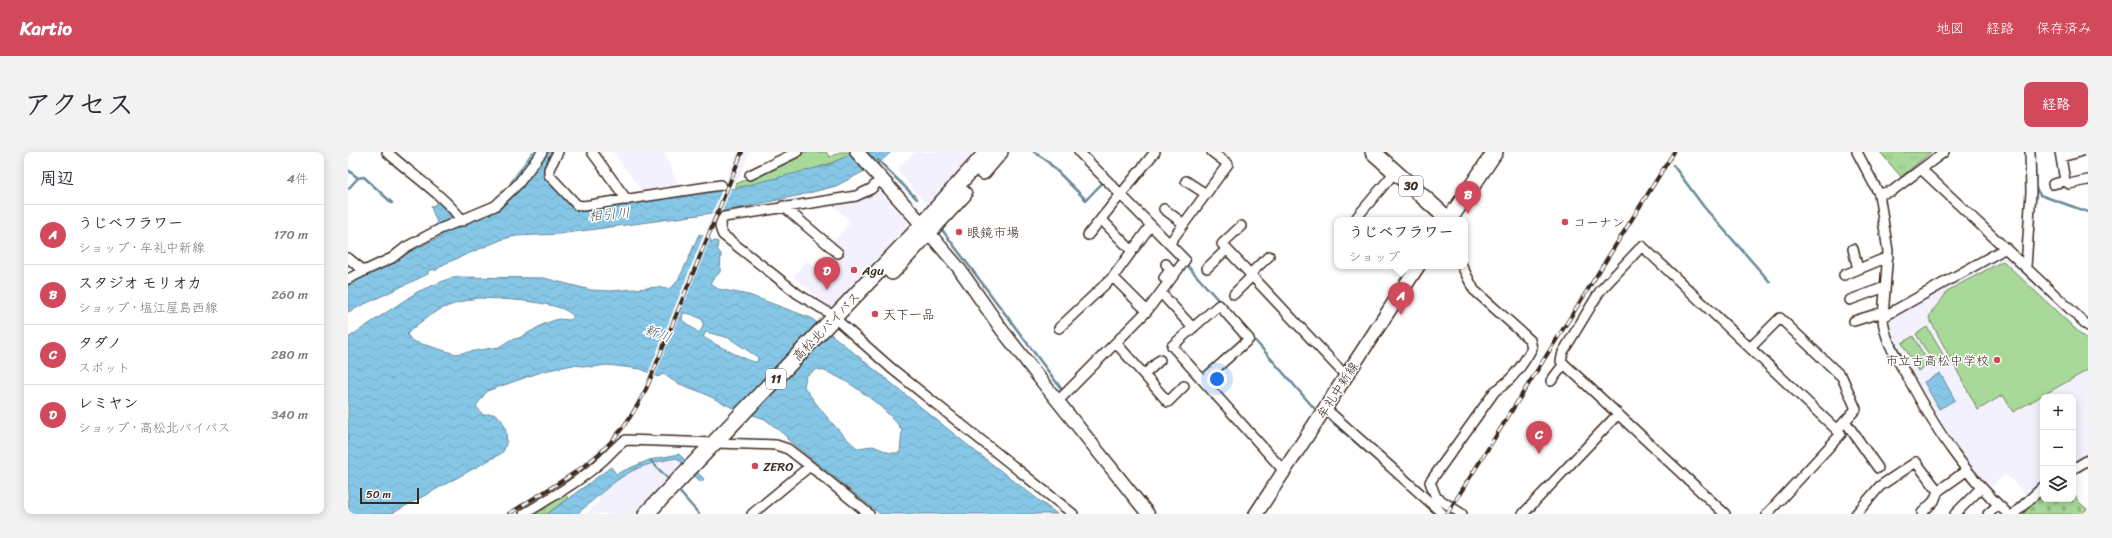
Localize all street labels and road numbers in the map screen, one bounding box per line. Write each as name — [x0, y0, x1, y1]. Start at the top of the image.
road number: 30 — [1399, 176, 1423, 196]
street label: 高松北バイパス — [787, 286, 866, 367]
street label: 牟礼中新線 — [1310, 356, 1365, 424]
road number: 11 — [766, 369, 786, 389]

